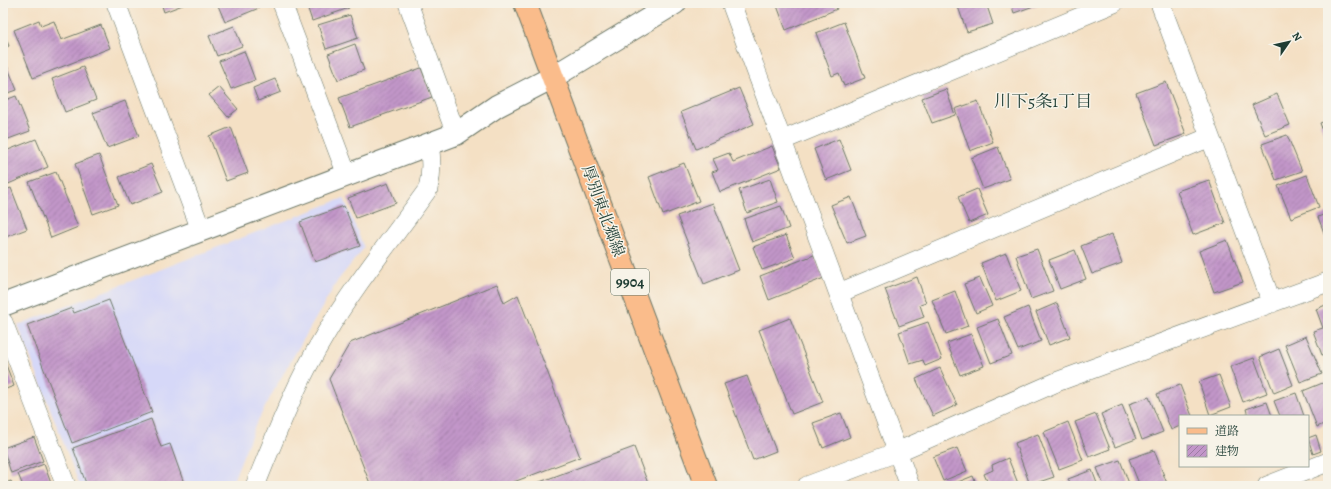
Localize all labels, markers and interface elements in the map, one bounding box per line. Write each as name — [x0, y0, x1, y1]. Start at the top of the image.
north arrow — [1269, 22, 1309, 62]
text: N — [1288, 29, 1305, 44]
district label: 川下5条1丁目 — [994, 90, 1092, 113]
street label: 厚別東北郷線 — [576, 162, 630, 260]
road number: 9904 — [611, 269, 649, 295]
legend — [1179, 415, 1309, 467]
text: 道路 — [1215, 423, 1239, 439]
text: 建物 — [1215, 443, 1239, 459]

